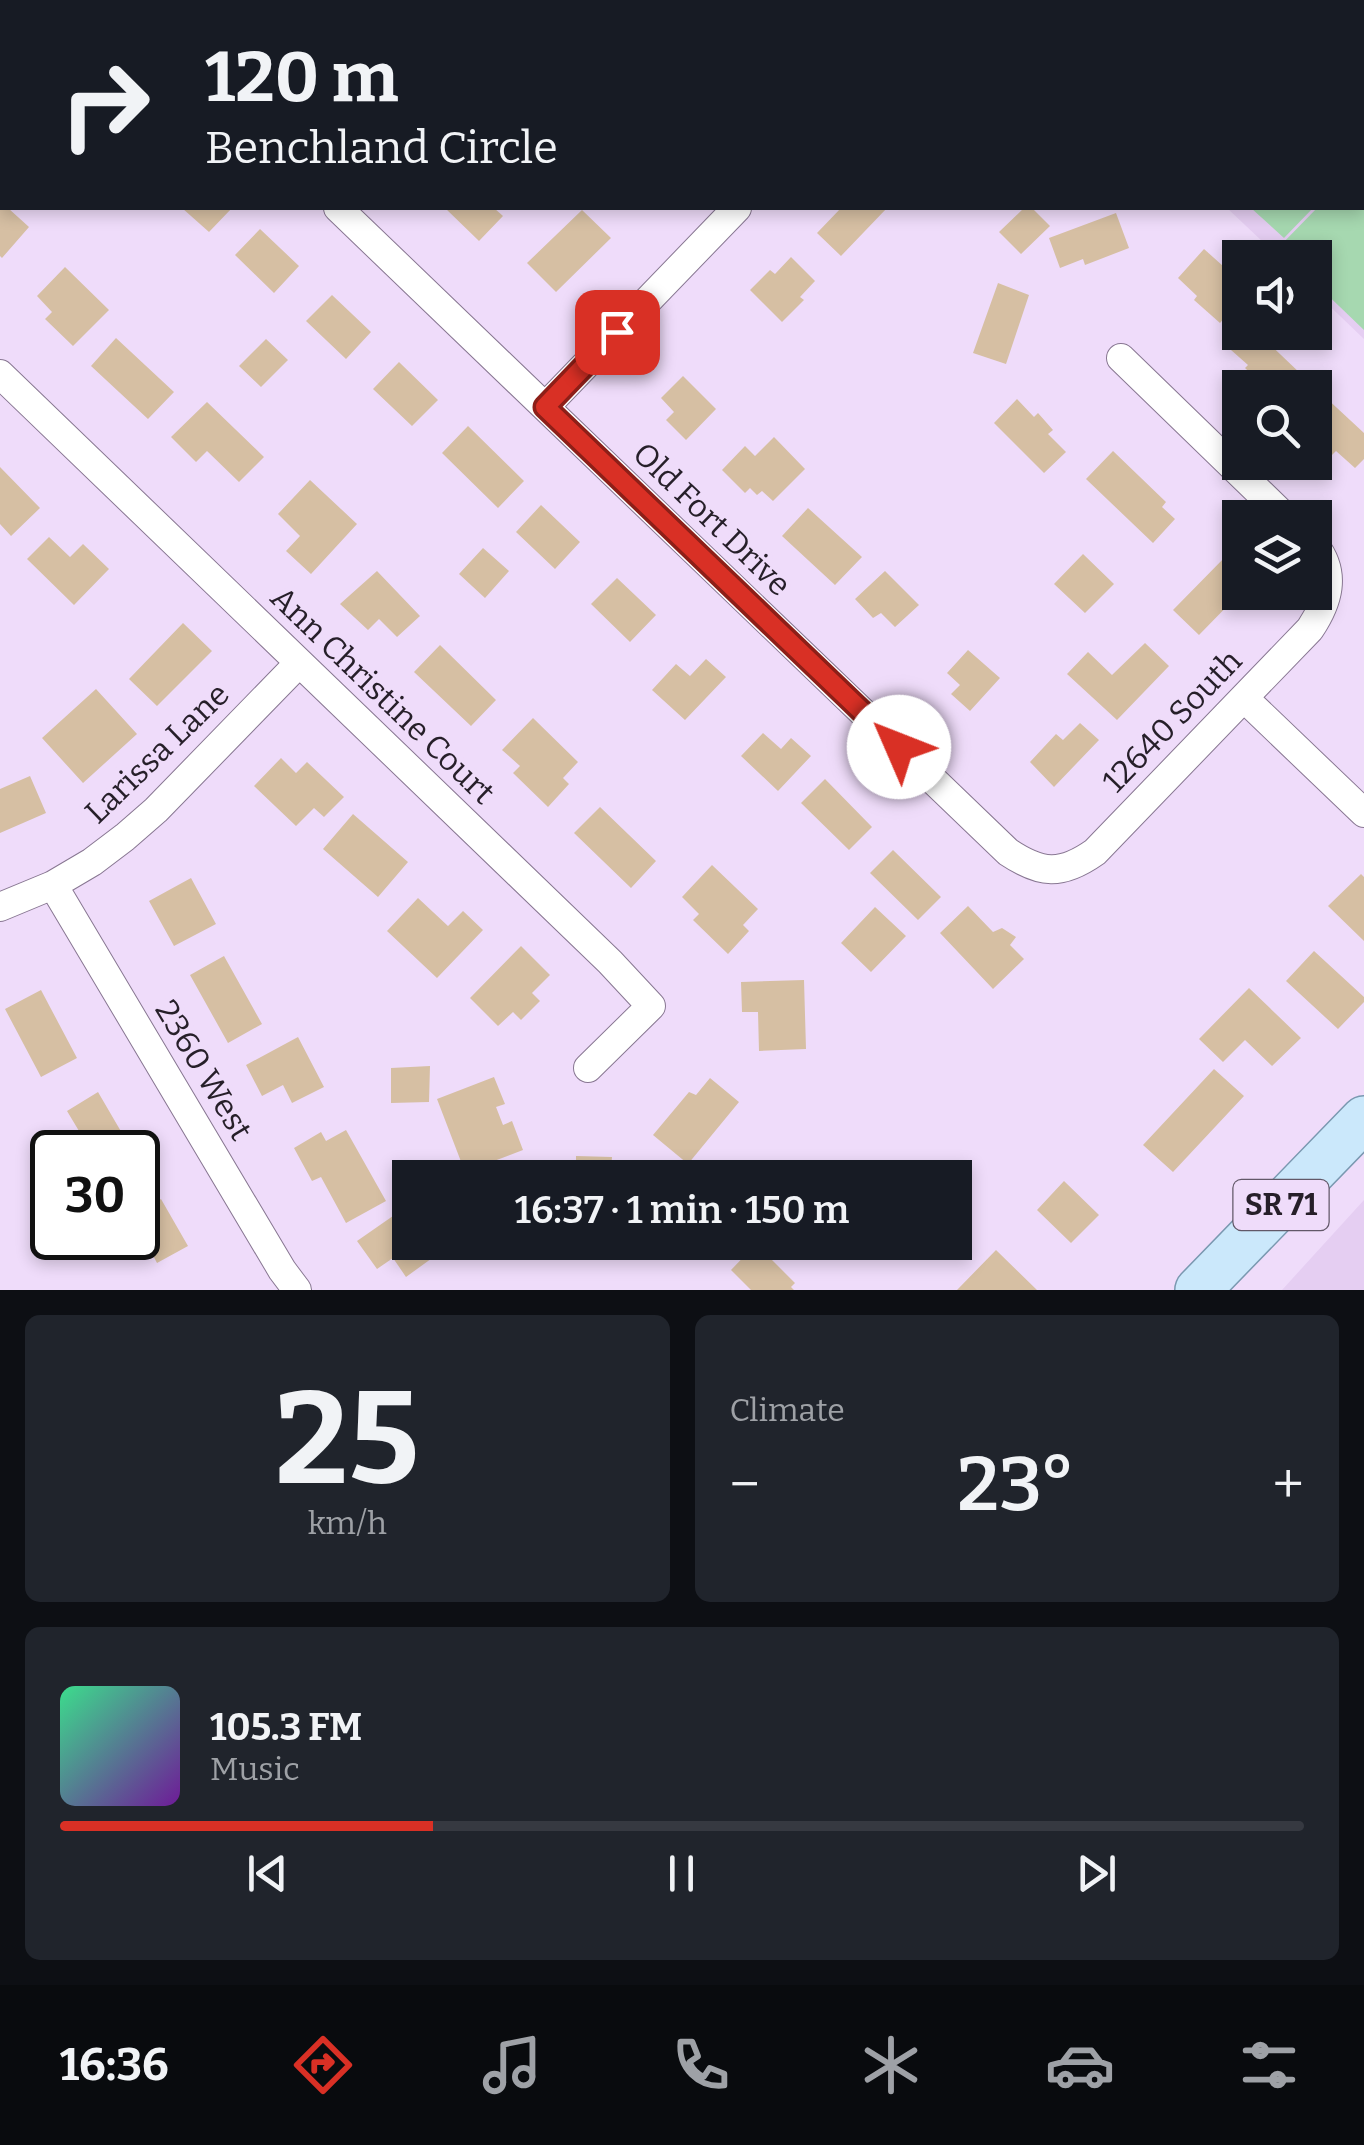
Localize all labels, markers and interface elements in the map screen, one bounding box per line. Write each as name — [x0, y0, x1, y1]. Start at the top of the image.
text: 120 m — [205, 36, 398, 120]
icon: right — [40, 40, 170, 170]
text: Benchland Circle — [205, 121, 558, 175]
map controls — [1222, 240, 1332, 610]
button: sound — [1222, 240, 1332, 350]
pin — [575, 290, 660, 375]
icon: arrive — [590, 305, 645, 360]
button: search — [1222, 370, 1332, 480]
street label: Old Fort Drive — [625, 434, 799, 604]
button: layers — [1222, 500, 1332, 610]
street label: Ann Christine Court — [263, 578, 503, 812]
street label: 12640 South — [1095, 642, 1249, 800]
street label: Larissa Lane — [77, 675, 237, 831]
position arrow — [847, 695, 951, 799]
street label: 2360 West — [148, 993, 261, 1147]
speed limit sign: 30 — [30, 1130, 160, 1260]
road number: SR 71 — [1234, 1180, 1328, 1230]
text: 16:37 · 1 min · 150 m — [515, 1187, 849, 1233]
text: 25 — [275, 1361, 419, 1517]
text: Climate — [730, 1391, 845, 1429]
text: 23° — [957, 1440, 1075, 1530]
text: − — [730, 1452, 760, 1518]
text: + — [1273, 1452, 1304, 1518]
text: km/h — [308, 1504, 387, 1542]
text: 105.3 FM — [210, 1704, 362, 1750]
text: Music — [210, 1750, 300, 1788]
icon: previous — [240, 1846, 295, 1901]
icon: pause — [654, 1846, 709, 1901]
icon: next — [1069, 1846, 1124, 1901]
icon: directions — [288, 2030, 358, 2100]
icon: music — [477, 2030, 547, 2100]
icon: phone — [666, 2030, 736, 2100]
icon: climate — [856, 2030, 926, 2100]
icon: car — [1045, 2030, 1115, 2100]
icon: filters — [1234, 2030, 1304, 2100]
text: 16:36 — [60, 2038, 169, 2092]

